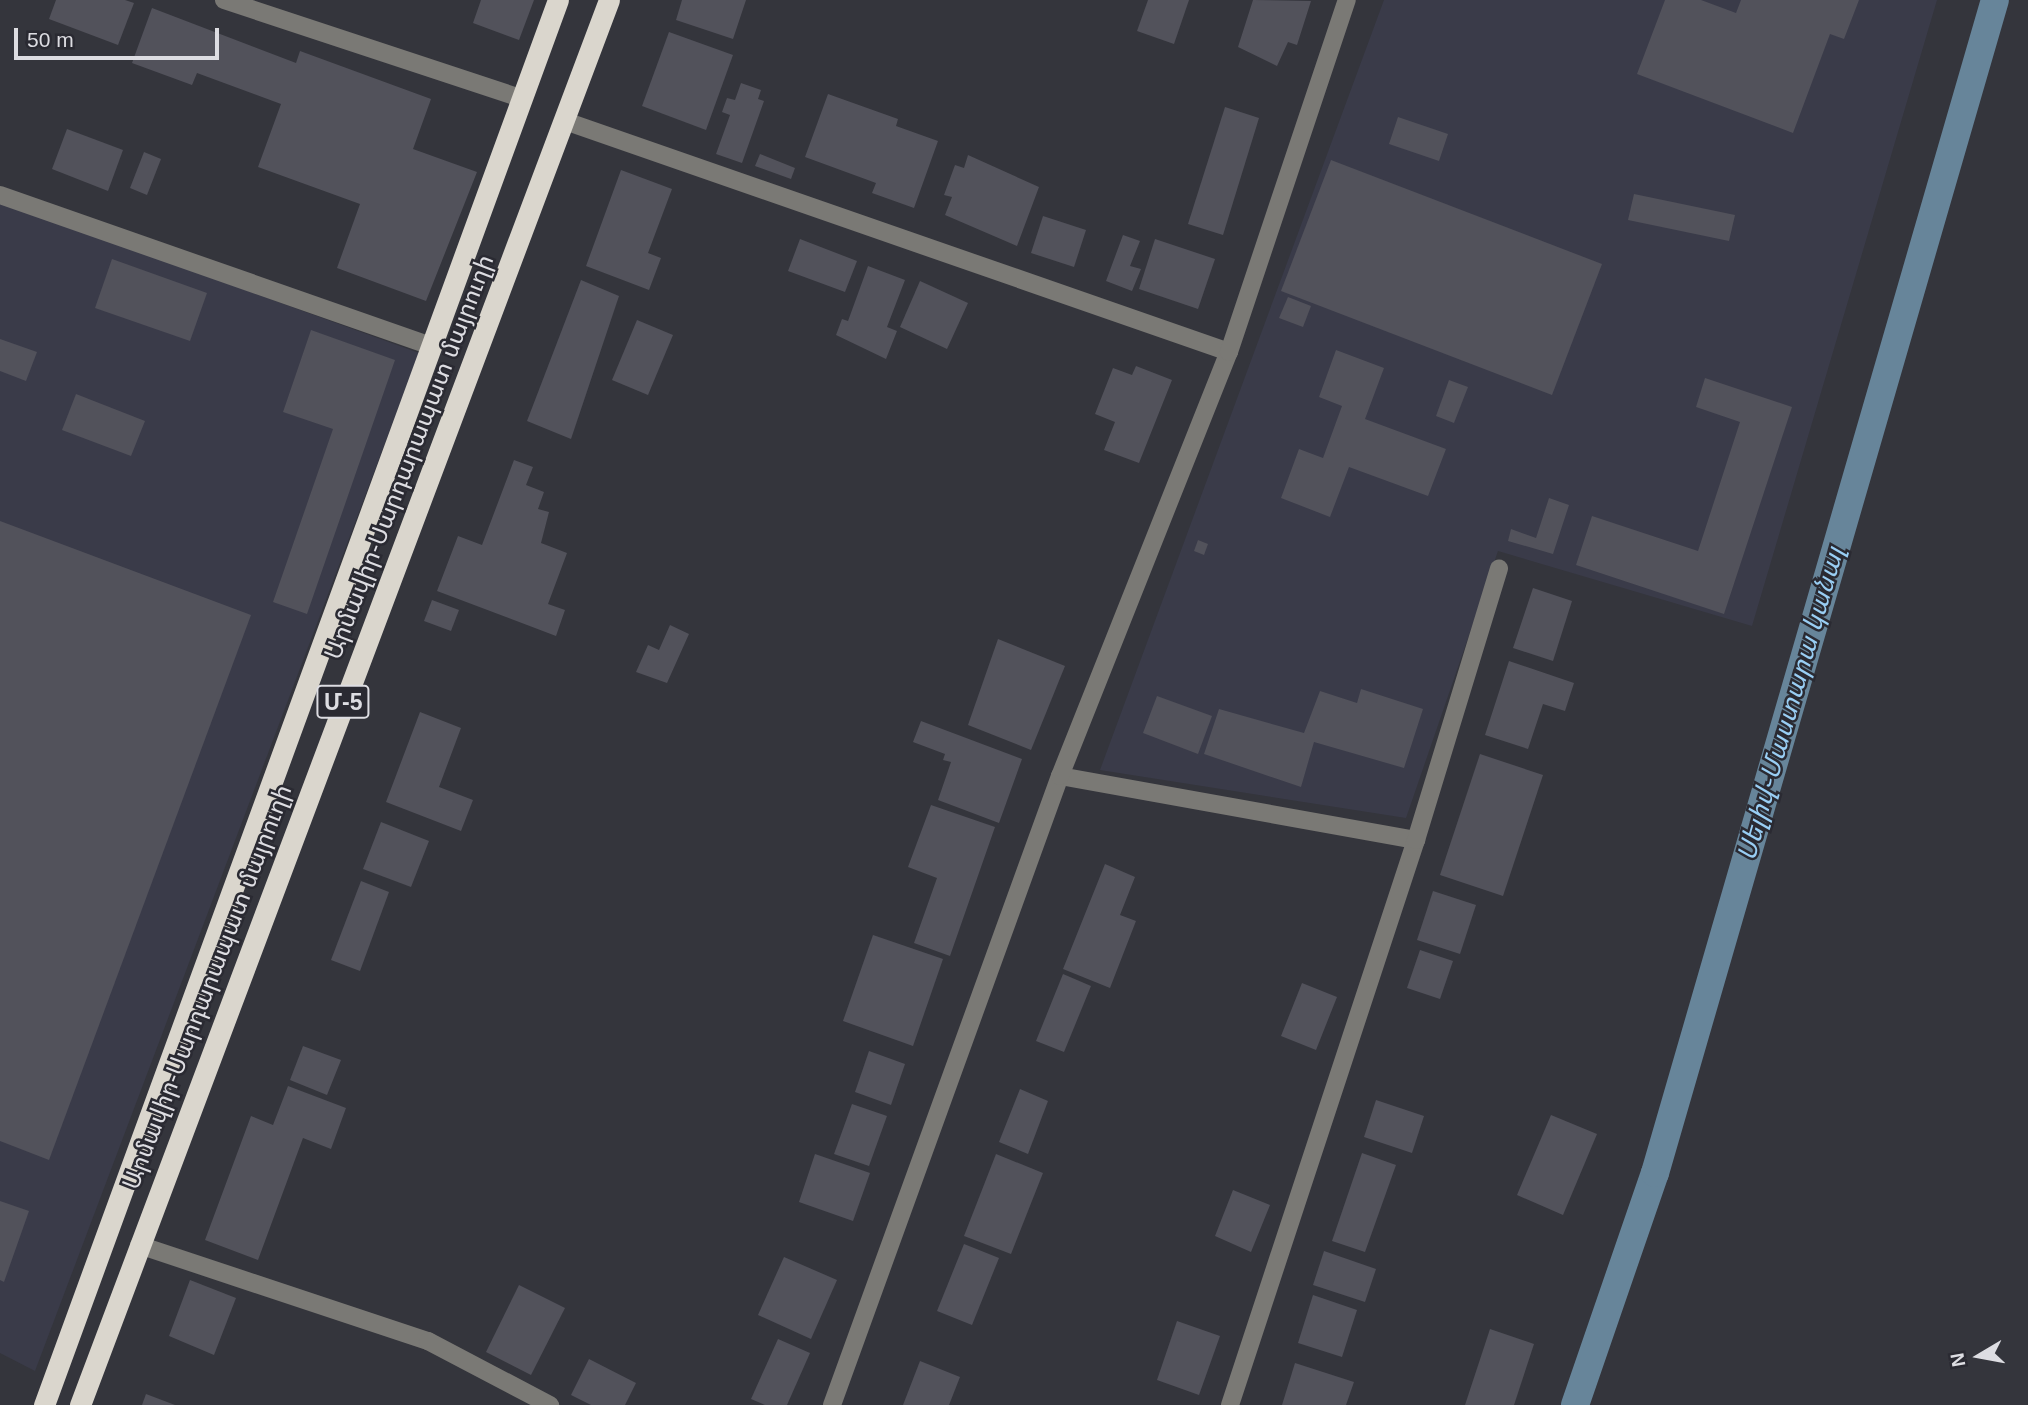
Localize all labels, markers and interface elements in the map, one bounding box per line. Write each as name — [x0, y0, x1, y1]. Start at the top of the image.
scale bar — [18, 14, 222, 58]
text: 50 m — [27, 28, 74, 51]
street label: Արմավիր-Սարդարապատ մայրուղի — [318, 250, 500, 664]
water label: Սելիվ֊Մաստարա կանալ — [1731, 544, 1851, 864]
road number: Մ-5 — [315, 682, 371, 722]
street label: Արմավիր-Սարդարապատ մայրուղի — [116, 780, 298, 1194]
north arrow — [1944, 1321, 2014, 1391]
text: N — [1946, 1351, 1969, 1368]

